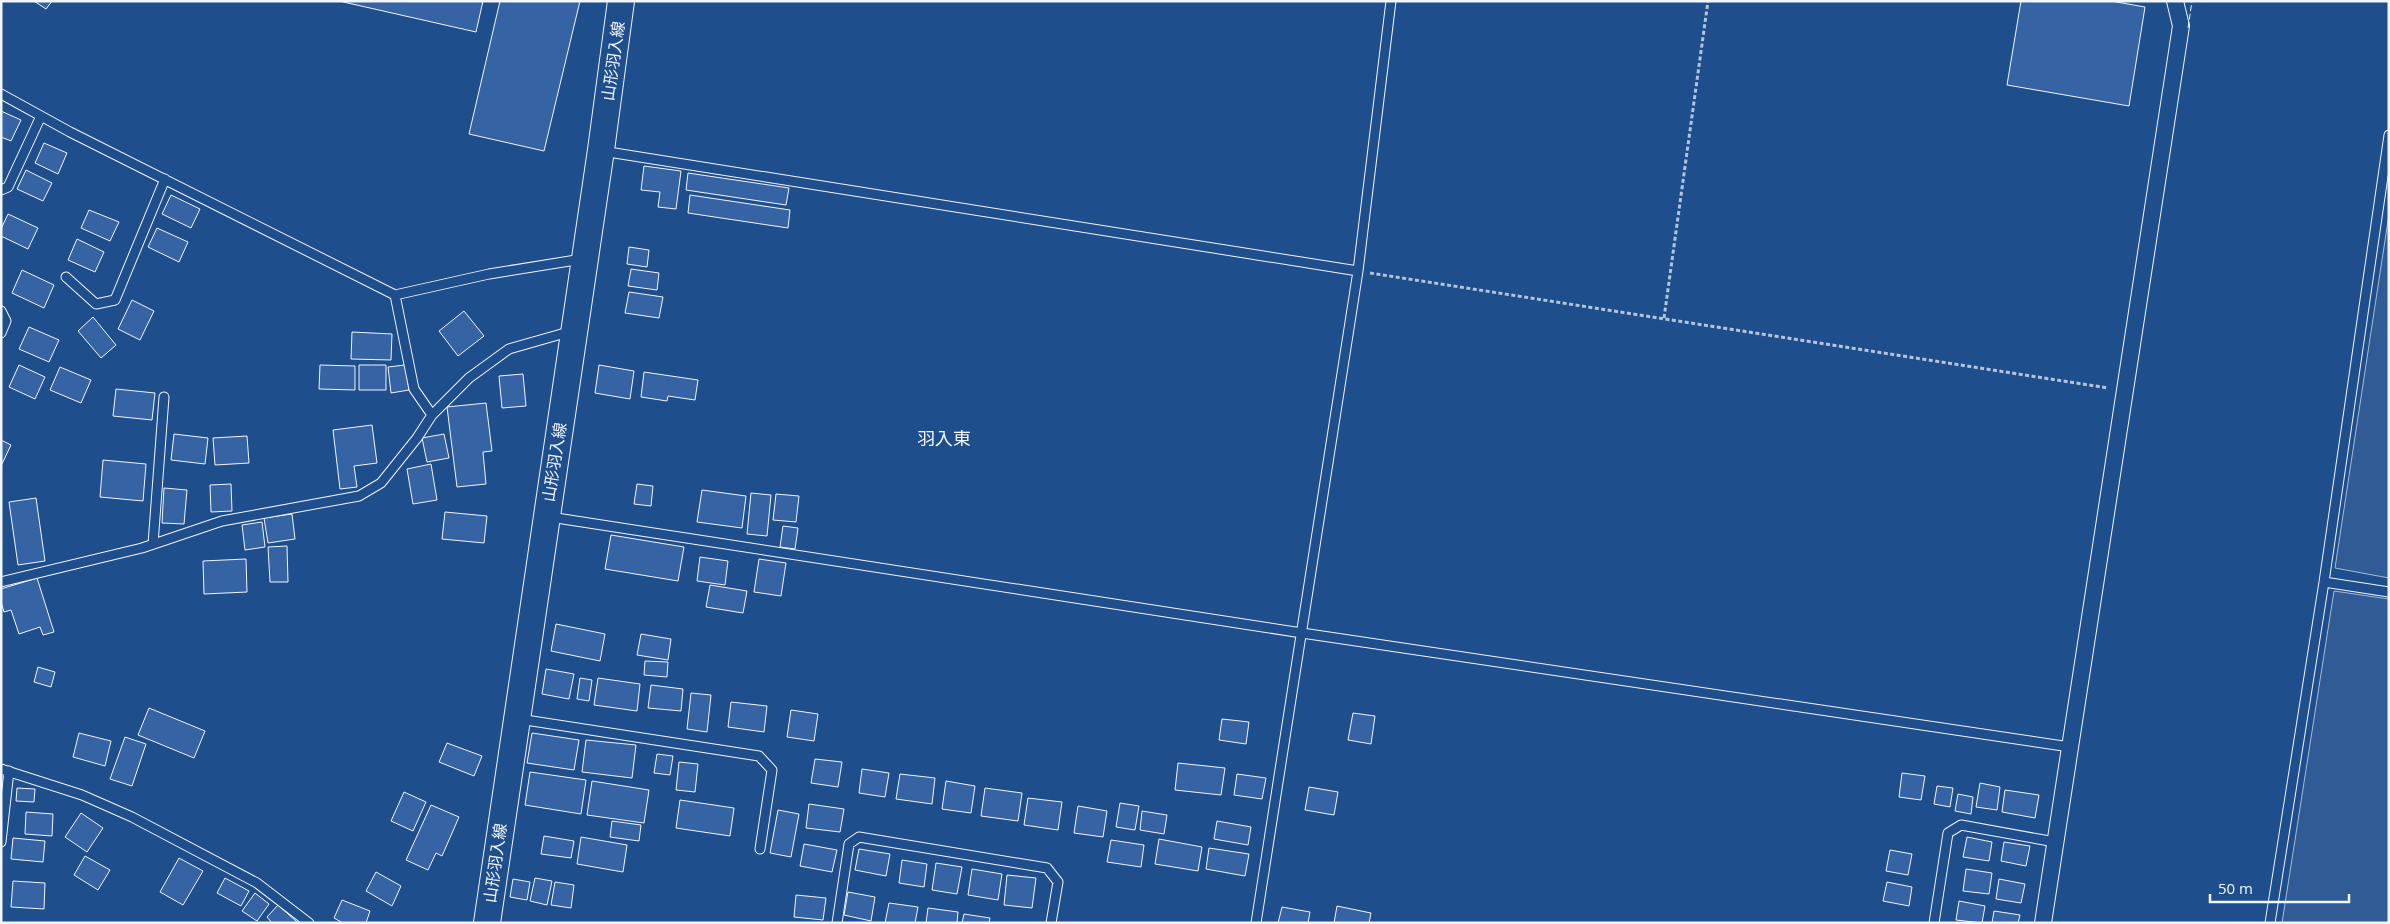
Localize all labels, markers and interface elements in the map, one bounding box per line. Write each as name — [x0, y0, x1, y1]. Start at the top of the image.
street label: 山形羽入線 — [597, 20, 629, 102]
street label: 山形羽入線 — [537, 421, 571, 503]
district label: 羽入東 — [917, 426, 971, 450]
street label: 山形羽入線 — [479, 822, 511, 904]
scale bar — [2210, 872, 2349, 904]
text: 50 m — [2218, 878, 2253, 898]

